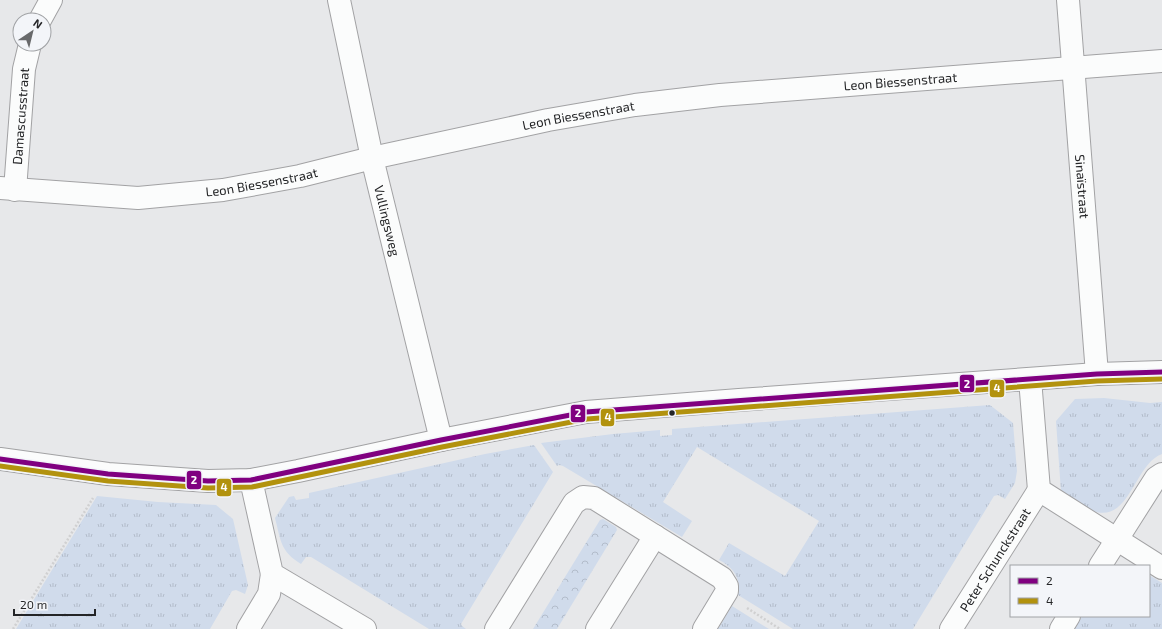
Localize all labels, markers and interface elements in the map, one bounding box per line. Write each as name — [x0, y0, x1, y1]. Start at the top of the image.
north arrow — [12, 12, 52, 52]
text: N — [31, 16, 45, 31]
street label: Damascusstraat — [9, 67, 32, 165]
street label: Leon Biessenstraat — [843, 69, 958, 93]
street label: Leon Biessenstraat — [521, 97, 636, 133]
street label: Sinaïstraat — [1072, 154, 1093, 219]
street label: Leon Biessenstraat — [205, 164, 319, 200]
street label: Vullingsweg — [371, 184, 404, 258]
line badge: 2 — [959, 374, 975, 393]
text: 2 — [964, 377, 970, 390]
line badge: 4 — [989, 379, 1005, 398]
text: 4 — [993, 381, 1001, 394]
line badge: 2 — [570, 404, 586, 423]
text: 2 — [575, 406, 581, 419]
line badge: 4 — [600, 408, 615, 427]
unlabelled marker — [667, 408, 677, 418]
text: 4 — [604, 410, 612, 423]
line badge: 2 — [186, 470, 202, 490]
text: 2 — [191, 473, 197, 486]
line badge: 4 — [216, 478, 232, 497]
text: 4 — [220, 480, 228, 493]
street label: Peter Schunckstraat — [956, 505, 1034, 615]
legend — [1010, 565, 1150, 617]
text: 2 — [1046, 573, 1053, 587]
scale bar — [14, 591, 95, 617]
text: 4 — [1046, 593, 1053, 607]
text: 20 m — [20, 597, 47, 611]

